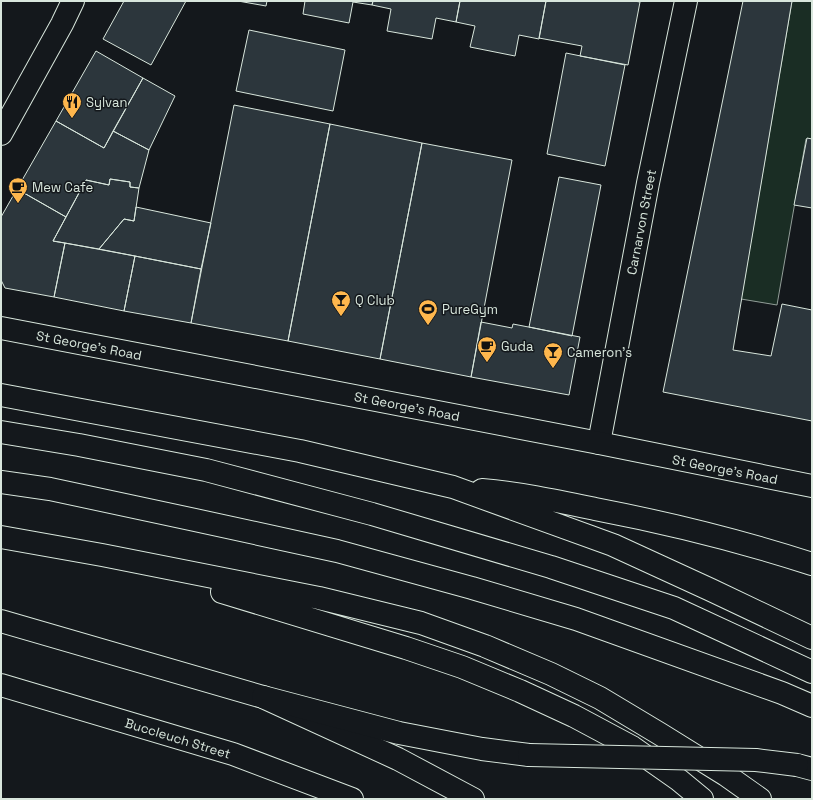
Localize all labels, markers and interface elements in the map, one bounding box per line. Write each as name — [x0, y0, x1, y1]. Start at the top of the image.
restaurant icon: Sylvan — [61, 91, 83, 119]
place label: Sylvan — [86, 94, 127, 111]
street label: Carnarvon Street — [623, 168, 660, 276]
cafe icon: Mew Cafe — [7, 176, 29, 204]
place label: Mew Cafe — [32, 179, 93, 196]
bar icon: Q Club — [330, 289, 352, 317]
place label: Q Club — [355, 292, 395, 309]
sports icon: PureGym — [417, 298, 439, 326]
place label: PureGym — [442, 301, 498, 318]
street label: St George's Road — [35, 327, 143, 364]
cafe icon: Guda — [476, 335, 498, 363]
place label: Guda — [501, 338, 534, 355]
bar icon: Cameron’s — [542, 341, 564, 369]
place label: Cameron’s — [567, 344, 632, 361]
street label: St George's Road — [353, 388, 461, 425]
street label: St George's Road — [671, 451, 779, 488]
street label: Buccleuch Street — [123, 714, 233, 763]

